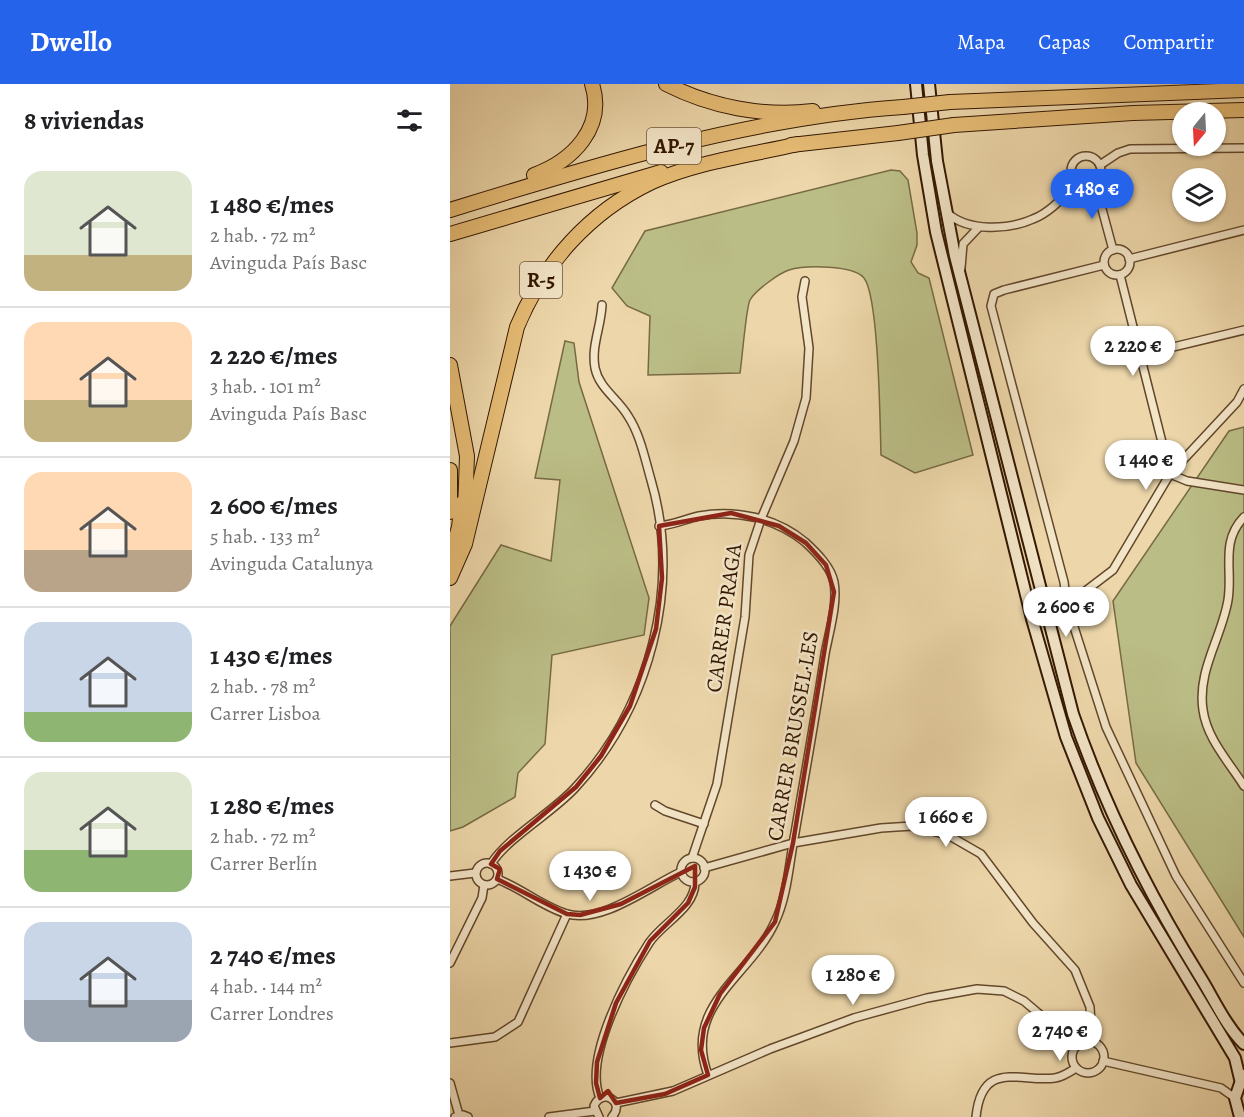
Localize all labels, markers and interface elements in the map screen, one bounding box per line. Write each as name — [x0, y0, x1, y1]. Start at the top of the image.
text: Dwello — [30, 23, 112, 61]
text: Mapa — [957, 28, 1005, 56]
text: Capas — [1038, 28, 1091, 56]
text: Compartir — [1124, 28, 1214, 56]
north arrow — [1172, 102, 1226, 156]
map controls — [1172, 102, 1226, 222]
text: 8 viviendas — [24, 103, 144, 138]
icon: filters — [393, 104, 426, 137]
road number: AP-7 — [647, 128, 701, 164]
button: layers — [1172, 168, 1226, 222]
pin: 1 480 € — [1037, 169, 1147, 220]
text: 1 480 € — [1065, 175, 1119, 202]
text: 1 480 €/mes — [210, 187, 334, 222]
icon: home — [72, 195, 144, 267]
text: 2 hab. · 72 m² — [210, 222, 315, 249]
text: Avinguda País Basc — [210, 249, 367, 276]
road number: R-5 — [520, 262, 562, 298]
pin: 2 220 € — [1078, 326, 1188, 377]
text: 2 220 € — [1104, 332, 1162, 359]
text: 2 220 €/mes — [210, 338, 338, 373]
icon: home — [72, 346, 144, 418]
text: 3 hab. · 101 m² — [210, 373, 321, 400]
text: Avinguda País Basc — [210, 400, 367, 427]
pin: 1 440 € — [1091, 440, 1201, 491]
text: 1 440 € — [1119, 446, 1173, 473]
text: 2 600 €/mes — [210, 488, 338, 523]
icon: home — [72, 496, 144, 568]
text: 5 hab. · 133 m² — [210, 523, 320, 550]
street label: CARRER PRAGA — [699, 540, 749, 694]
text: Avinguda Catalunya — [210, 550, 374, 577]
pin: 2 600 € — [1011, 587, 1121, 638]
text: 2 600 € — [1037, 593, 1095, 620]
street label: CARRER BRUSSEL·LES — [760, 629, 826, 843]
text: 1 430 €/mes — [210, 638, 333, 673]
icon: home — [72, 646, 144, 718]
text: 2 hab. · 78 m² — [210, 673, 316, 700]
text: Carrer Lisboa — [210, 700, 321, 727]
text: 1 280 €/mes — [210, 788, 334, 823]
icon: home — [72, 796, 144, 868]
pin: 1 660 € — [891, 797, 1001, 848]
text: 1 660 € — [919, 803, 973, 830]
text: 2 hab. · 72 m² — [210, 823, 315, 850]
text: Carrer Berlín — [210, 850, 317, 877]
pin: 1 430 € — [535, 851, 645, 902]
text: 1 430 € — [563, 857, 617, 884]
text: 2 740 €/mes — [210, 938, 336, 973]
icon: home — [72, 946, 144, 1018]
pin: 1 280 € — [798, 955, 908, 1006]
text: 1 280 € — [826, 961, 880, 988]
text: 4 hab. · 144 m² — [210, 973, 322, 1000]
text: Carrer Londres — [210, 1000, 334, 1027]
pin: 2 740 € — [1005, 1011, 1115, 1062]
text: 2 740 € — [1032, 1017, 1088, 1044]

